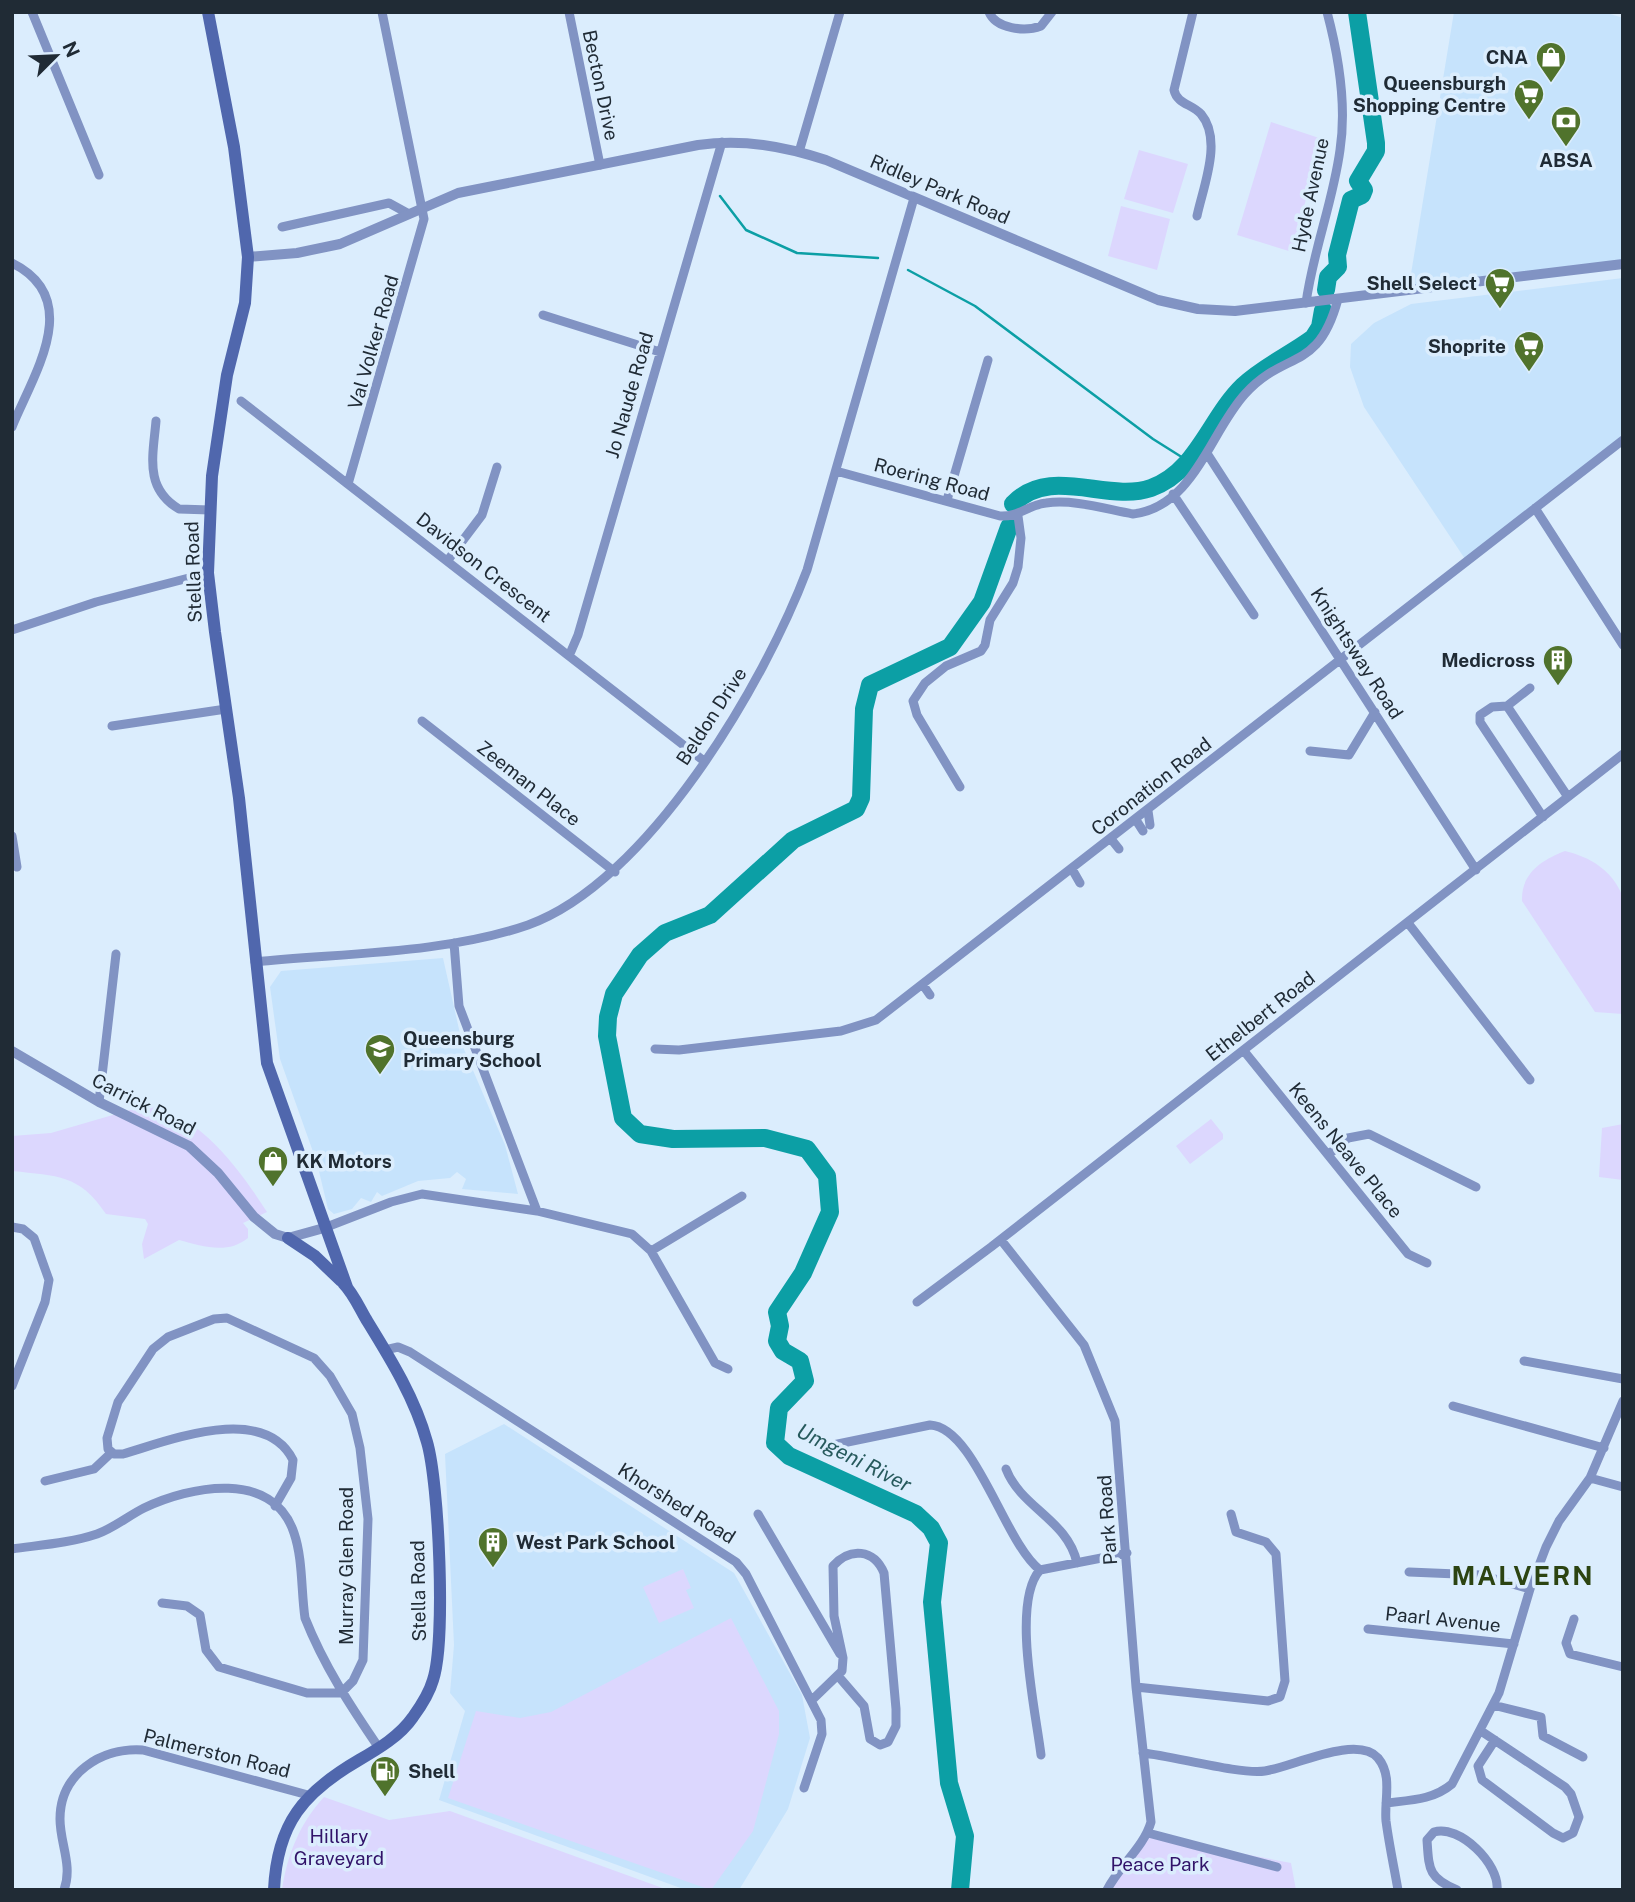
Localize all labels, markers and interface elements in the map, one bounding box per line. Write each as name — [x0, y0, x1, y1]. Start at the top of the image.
north arrow — [21, 21, 91, 91]
street label: Becton Drive — [579, 28, 623, 142]
text: N — [58, 38, 85, 60]
shop icon: CNA — [1534, 40, 1568, 84]
place label: CNA — [1486, 46, 1528, 68]
place label: Queensburgh Shopping Centre — [1353, 72, 1506, 116]
supermarket icon: Queensburgh Shopping Centre — [1512, 77, 1546, 121]
bank icon: ABSA — [1549, 104, 1583, 148]
street label: Hyde Avenue — [1287, 136, 1333, 254]
place label: ABSA — [1539, 149, 1593, 171]
street label: Ridley Park Road — [867, 150, 1013, 228]
supermarket icon: Shell Select — [1483, 266, 1517, 310]
street label: Val Volker Road — [343, 272, 403, 412]
place label: Shell Select — [1367, 272, 1477, 294]
street label: Jo Naude Road — [601, 329, 657, 461]
supermarket icon: Shoprite — [1512, 329, 1546, 373]
place label: Shoprite — [1428, 335, 1506, 357]
street label: Roering Road — [872, 453, 992, 505]
street label: Davidson Crescent — [412, 508, 556, 626]
street label: Stella Road — [180, 521, 206, 623]
street label: Knightsway Road — [1306, 583, 1408, 723]
building icon: Medicross — [1541, 643, 1575, 687]
place label: Medicross — [1441, 649, 1535, 671]
street label: Beldon Drive — [671, 663, 751, 769]
street label: Coronation Road — [1087, 732, 1215, 840]
street label: Zeeman Place — [473, 736, 585, 830]
street label: Ethelbert Road — [1201, 967, 1319, 1065]
place label: Queensburg Primary School — [403, 1027, 542, 1071]
school or university icon: Queensburg Primary School — [363, 1032, 397, 1076]
street label: Carrick Road — [88, 1068, 200, 1140]
street label: Keens Neave Place — [1285, 1078, 1407, 1222]
shop icon: KK Motors — [256, 1144, 290, 1188]
place label: KK Motors — [296, 1150, 392, 1172]
water label: Umgeni River — [793, 1418, 917, 1498]
street label: Khorshed Road — [614, 1458, 740, 1548]
street label: Park Road — [1093, 1474, 1121, 1566]
street label: Murray Glen Road — [335, 1487, 357, 1645]
building icon: West Park School — [476, 1525, 510, 1569]
place label: West Park School — [516, 1531, 675, 1553]
street label: Stella Road — [406, 1540, 430, 1642]
district label: MALVERN — [1451, 1560, 1595, 1591]
street label: Paarl Avenue — [1384, 1602, 1502, 1636]
street label: Palmerston Road — [141, 1724, 293, 1782]
fuel station icon: Shell — [368, 1754, 402, 1798]
place label: Shell — [408, 1760, 456, 1782]
park label: Hillary Graveyard — [294, 1825, 384, 1869]
park label: Peace Park — [1110, 1853, 1210, 1875]

